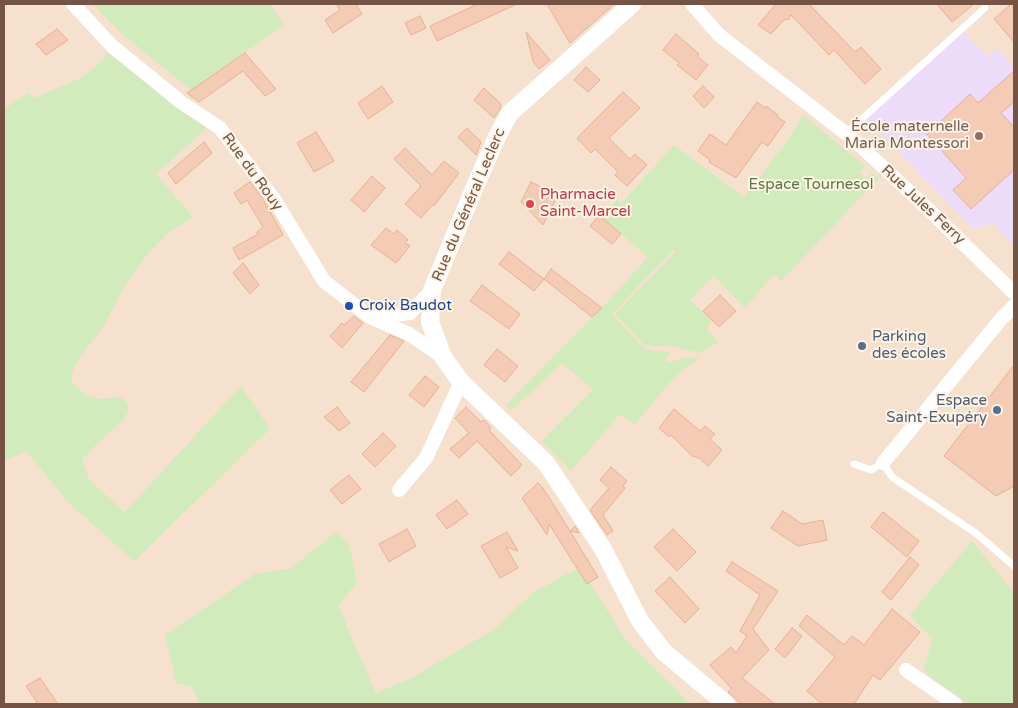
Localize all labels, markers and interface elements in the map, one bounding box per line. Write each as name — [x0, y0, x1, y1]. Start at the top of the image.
place label: École maternelle Maria Montessori — [845, 118, 969, 153]
street label: Rue du Général Leclerc — [429, 126, 509, 284]
street label: Rue du Rouy — [218, 130, 286, 214]
marker: École maternelle Maria Montessori — [973, 130, 985, 142]
street label: Rue Jules Ferry — [877, 162, 969, 248]
park label: Espace Tournesol — [749, 176, 873, 194]
place label: Pharmacie Saint-Marcel — [540, 186, 631, 221]
marker: Pharmacie Saint-Marcel — [524, 198, 536, 210]
place label: Croix Baudot — [359, 297, 452, 315]
marker: Croix Baudot — [343, 300, 355, 312]
place label: Parking des écoles — [872, 328, 946, 363]
marker: Parking des écoles — [856, 340, 868, 352]
place label: Espace Saint-Exupéry — [886, 392, 987, 427]
marker: Espace Saint-Exupéry — [991, 404, 1003, 416]

